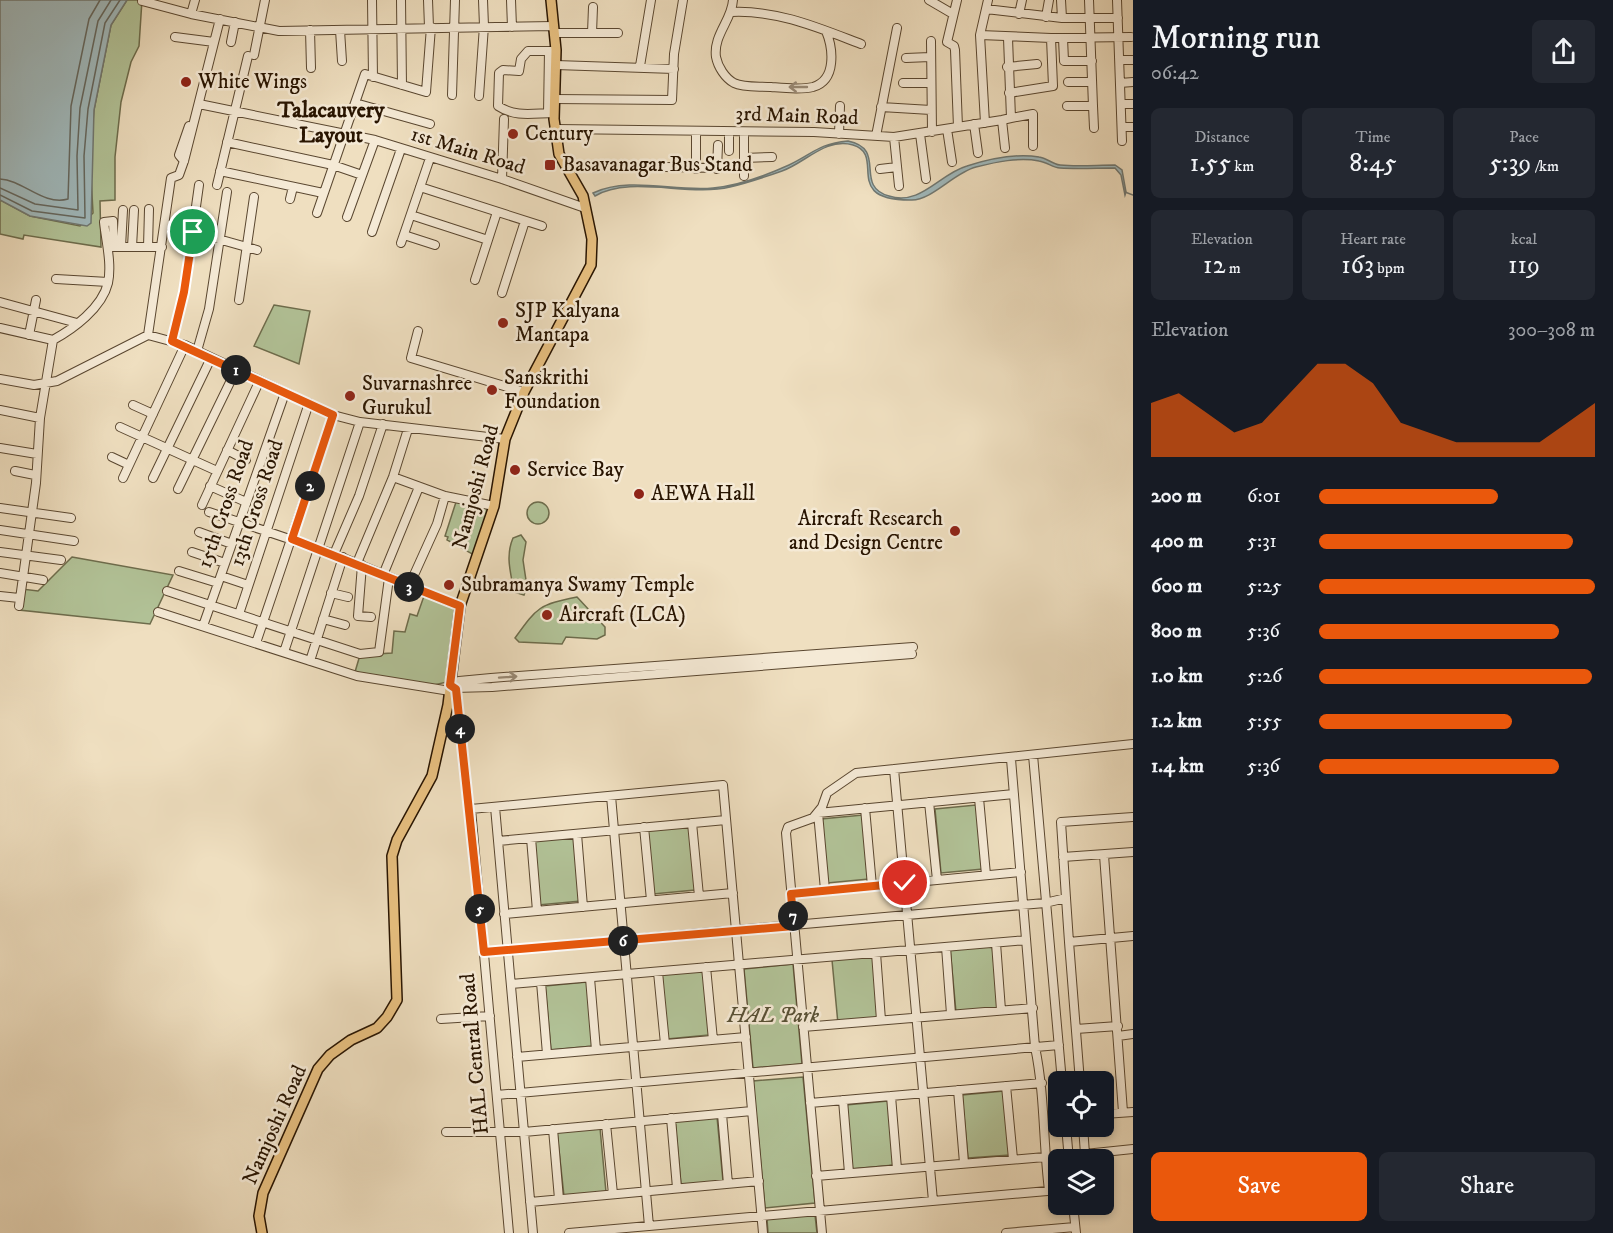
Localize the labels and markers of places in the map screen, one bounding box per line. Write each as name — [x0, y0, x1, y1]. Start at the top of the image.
place label: White Wings — [197, 69, 307, 95]
marker: White Wings — [179, 75, 193, 89]
place label: Century — [525, 121, 594, 147]
marker: Century — [506, 127, 520, 141]
place label: Basavanagar Bus Stand — [562, 152, 753, 178]
marker: Basavanagar Bus Stand — [543, 158, 557, 172]
pin — [167, 206, 218, 257]
place label: SJP Kalyana Mantapa — [515, 298, 620, 348]
marker: SJP Kalyana Mantapa — [496, 316, 510, 330]
pin: 1 — [221, 355, 251, 385]
place label: Sanskrithi Foundation — [504, 365, 600, 415]
place label: Suvarnashree Gurukul — [362, 371, 473, 421]
marker: Sanskrithi Foundation — [485, 383, 499, 397]
marker: Suvarnashree Gurukul — [343, 389, 357, 403]
place label: Service Bay — [527, 457, 625, 483]
marker: Service Bay — [508, 463, 522, 477]
pin: 2 — [295, 471, 325, 501]
place label: AEWA Hall — [651, 481, 756, 507]
marker: AEWA Hall — [632, 487, 646, 501]
place label: Aircraft Research and Design Centre — [789, 506, 943, 556]
marker: Aircraft Research and Design Centre — [948, 524, 962, 538]
pin: 3 — [394, 572, 424, 602]
place label: Subramanya Swamy Temple — [461, 572, 695, 598]
marker: Subramanya Swamy Temple — [442, 578, 456, 592]
place label: Aircraft (LCA) — [559, 602, 686, 628]
marker: Aircraft (LCA) — [540, 608, 554, 622]
pin: 4 — [445, 714, 475, 744]
pin — [879, 857, 930, 908]
pin: 5 — [465, 894, 495, 924]
pin: 7 — [778, 901, 808, 931]
pin: 6 — [608, 926, 638, 956]

